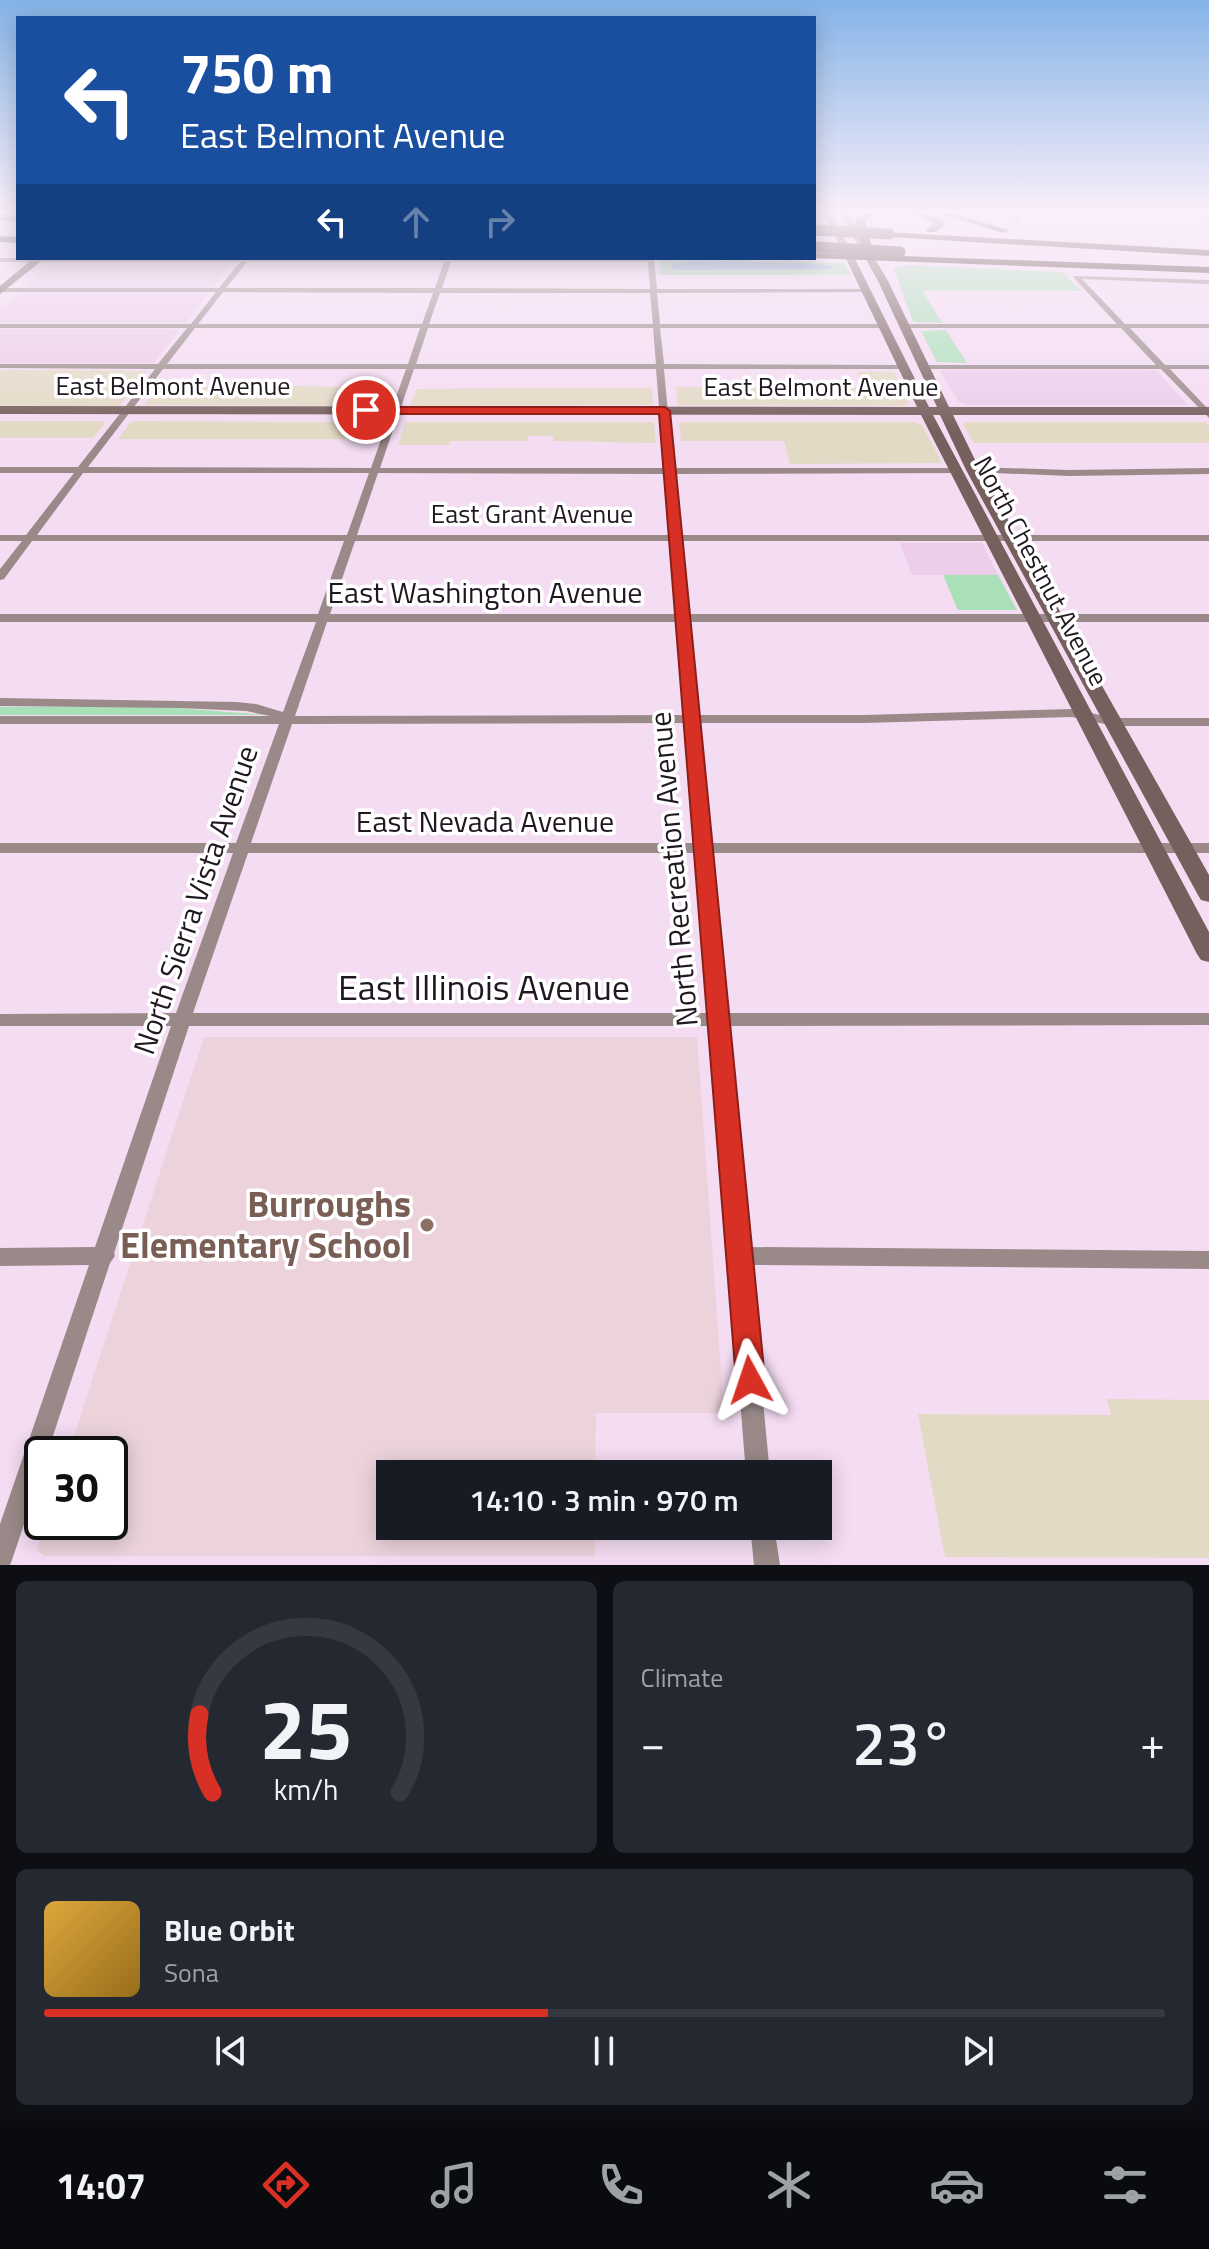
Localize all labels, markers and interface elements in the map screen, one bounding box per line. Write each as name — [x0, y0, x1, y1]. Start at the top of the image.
text: 750 m — [180, 30, 333, 115]
icon: left — [48, 48, 152, 152]
text: East Belmont Avenue — [180, 107, 505, 162]
icon: left — [310, 200, 354, 244]
icon: ahead — [394, 200, 438, 244]
icon: right — [478, 200, 522, 244]
street label: East Belmont Avenue — [55, 366, 291, 405]
street label: East Belmont Avenue — [703, 367, 939, 406]
pin — [332, 376, 400, 444]
icon: arrive — [344, 388, 388, 432]
street label: North Chestnut Avenue — [964, 449, 1119, 693]
street label: East Grant Avenue — [431, 494, 633, 533]
street label: East Washington Avenue — [328, 569, 642, 615]
street label: North Recreation Avenue — [636, 710, 710, 1028]
street label: North Sierra Vista Avenue — [121, 739, 270, 1060]
street label: East Nevada Avenue — [356, 798, 614, 844]
street label: East Illinois Avenue — [338, 959, 630, 1014]
place label: Burroughs Elementary School — [120, 1176, 411, 1272]
marker: Burroughs Elementary School — [418, 1216, 436, 1234]
position arrow — [708, 1338, 792, 1422]
speed limit sign: 30 — [24, 1436, 128, 1540]
text: 14:10 · 3 min · 970 m — [469, 1477, 739, 1523]
text: Climate — [641, 1658, 723, 1697]
text: 25 — [260, 1665, 353, 1791]
text: 23° — [852, 1697, 953, 1788]
text: − — [641, 1709, 665, 1776]
text: + — [1140, 1709, 1165, 1776]
text: km/h — [274, 1768, 339, 1811]
text: Blue Orbit — [164, 1907, 295, 1953]
text: Sona — [164, 1953, 219, 1992]
icon: previous — [209, 2029, 253, 2073]
icon: pause — [582, 2029, 626, 2073]
icon: next — [956, 2029, 1000, 2073]
icon: directions — [258, 2157, 314, 2213]
icon: music — [426, 2157, 482, 2213]
icon: phone — [593, 2157, 649, 2213]
icon: climate — [761, 2157, 817, 2213]
icon: car — [929, 2157, 985, 2213]
icon: filters — [1097, 2157, 1153, 2213]
text: 14:07 — [56, 2158, 146, 2213]

